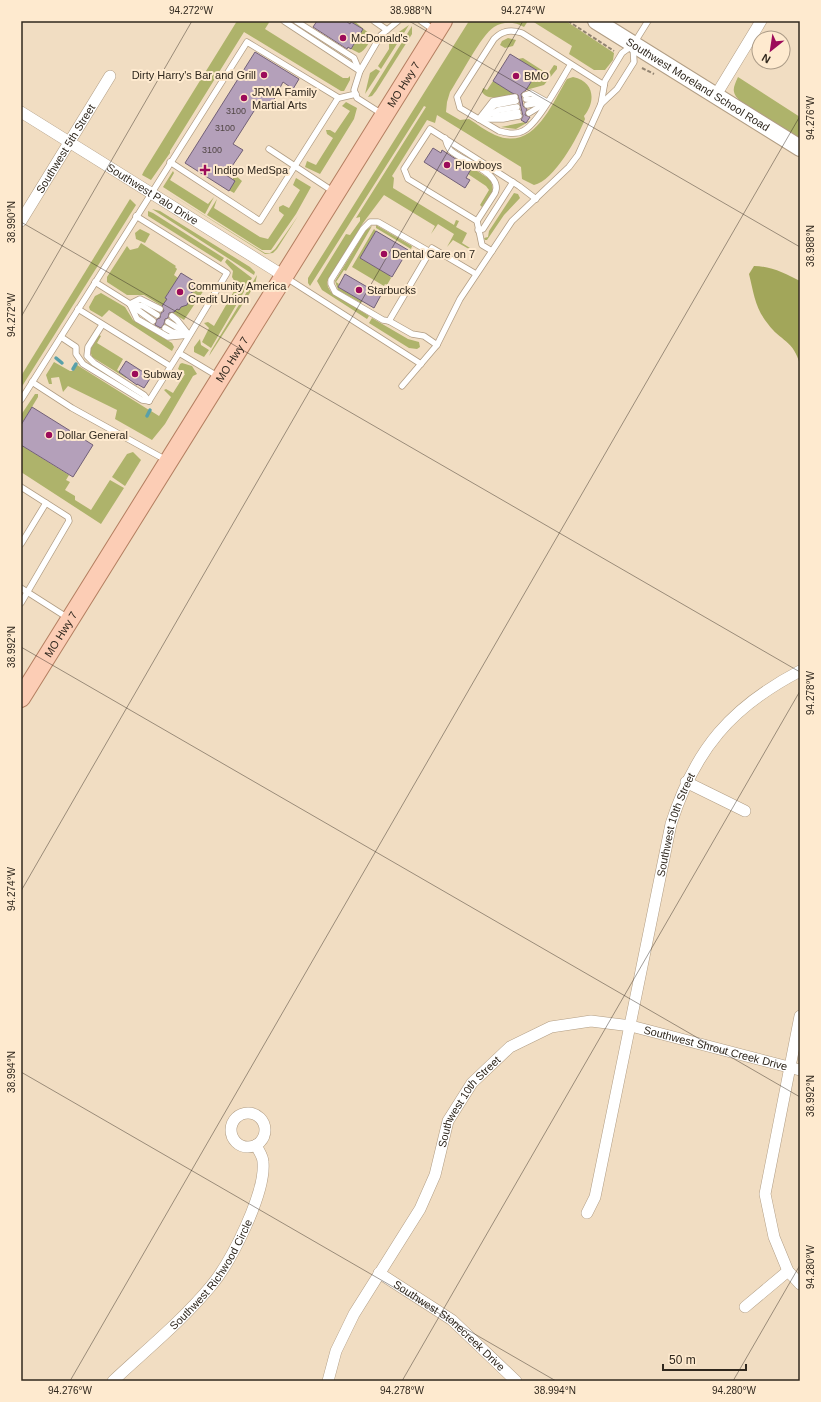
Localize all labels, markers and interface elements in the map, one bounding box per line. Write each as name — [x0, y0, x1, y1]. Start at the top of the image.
text: 94.272°W — [169, 5, 214, 16]
text: 38.988°N — [390, 5, 432, 16]
text: 94.274°W — [501, 5, 546, 16]
north arrow — [751, 30, 791, 70]
place label: McDonald's — [351, 32, 409, 44]
marker: McDonald's — [338, 33, 348, 43]
street label: Southwest Moreland School Road — [624, 35, 772, 134]
text: N — [760, 51, 772, 66]
street label: MO Hwy 7 — [385, 59, 422, 109]
place label: Dirty Harry's Bar and Grill — [132, 69, 256, 81]
marker: Dirty Harry's Bar and Grill — [259, 70, 269, 80]
place label: BMO — [524, 70, 550, 82]
marker: BMO — [511, 71, 521, 81]
place label: JRMA Family Martial Arts — [252, 86, 317, 111]
marker: JRMA Family Martial Arts — [239, 93, 249, 103]
text: 94.276°W — [805, 95, 816, 140]
street label: Southwest 5th Street — [34, 102, 97, 195]
house number: 3100 — [226, 106, 246, 116]
house number: 3100 — [215, 123, 235, 133]
house number: 3100 — [202, 145, 222, 155]
place label: Plowboys — [455, 159, 503, 171]
marker: Plowboys — [442, 160, 452, 170]
street label: Southwest Palo Drive — [105, 161, 200, 227]
marker: Indigo MedSpa — [199, 164, 211, 176]
place label: Indigo MedSpa — [214, 164, 289, 176]
text: 38.990°N — [6, 201, 17, 243]
text: 38.988°N — [805, 225, 816, 267]
place label: Dental Care on 7 — [392, 248, 475, 260]
marker: Dental Care on 7 — [379, 249, 389, 259]
place label: Community America Credit Union — [188, 280, 287, 305]
place label: Starbucks — [367, 284, 416, 296]
marker: Starbucks — [354, 285, 364, 295]
marker: Community America Credit Union — [175, 287, 185, 297]
text: 94.272°W — [6, 292, 17, 337]
street label: MO Hwy 7 — [213, 334, 251, 384]
place label: Subway — [143, 368, 183, 380]
marker: Subway — [130, 369, 140, 379]
place label: Dollar General — [57, 429, 128, 441]
marker: Dollar General — [44, 430, 54, 440]
street label: MO Hwy 7 — [42, 609, 79, 659]
text: 38.992°N — [6, 626, 17, 668]
text: 94.278°W — [805, 670, 816, 715]
street label: Southwest 10th Street — [654, 771, 697, 878]
text: 94.274°W — [6, 866, 17, 911]
street label: Southwest Shrout Creek Drive — [642, 1024, 789, 1072]
text: 38.994°N — [6, 1051, 17, 1093]
street label: Southwest 10th Street — [436, 1054, 502, 1149]
text: 38.992°N — [805, 1075, 816, 1117]
street label: Southwest Richwood Circle — [167, 1217, 254, 1332]
text: 94.280°W — [805, 1244, 816, 1289]
street label: Southwest Stonecreek Drive — [391, 1278, 507, 1373]
scale bar — [663, 1346, 746, 1372]
text: 50 m — [669, 1353, 696, 1367]
text: 94.276°W — [48, 1385, 93, 1396]
text: 94.278°W — [380, 1385, 425, 1396]
text: 38.994°N — [534, 1385, 576, 1396]
text: 94.280°W — [712, 1385, 757, 1396]

